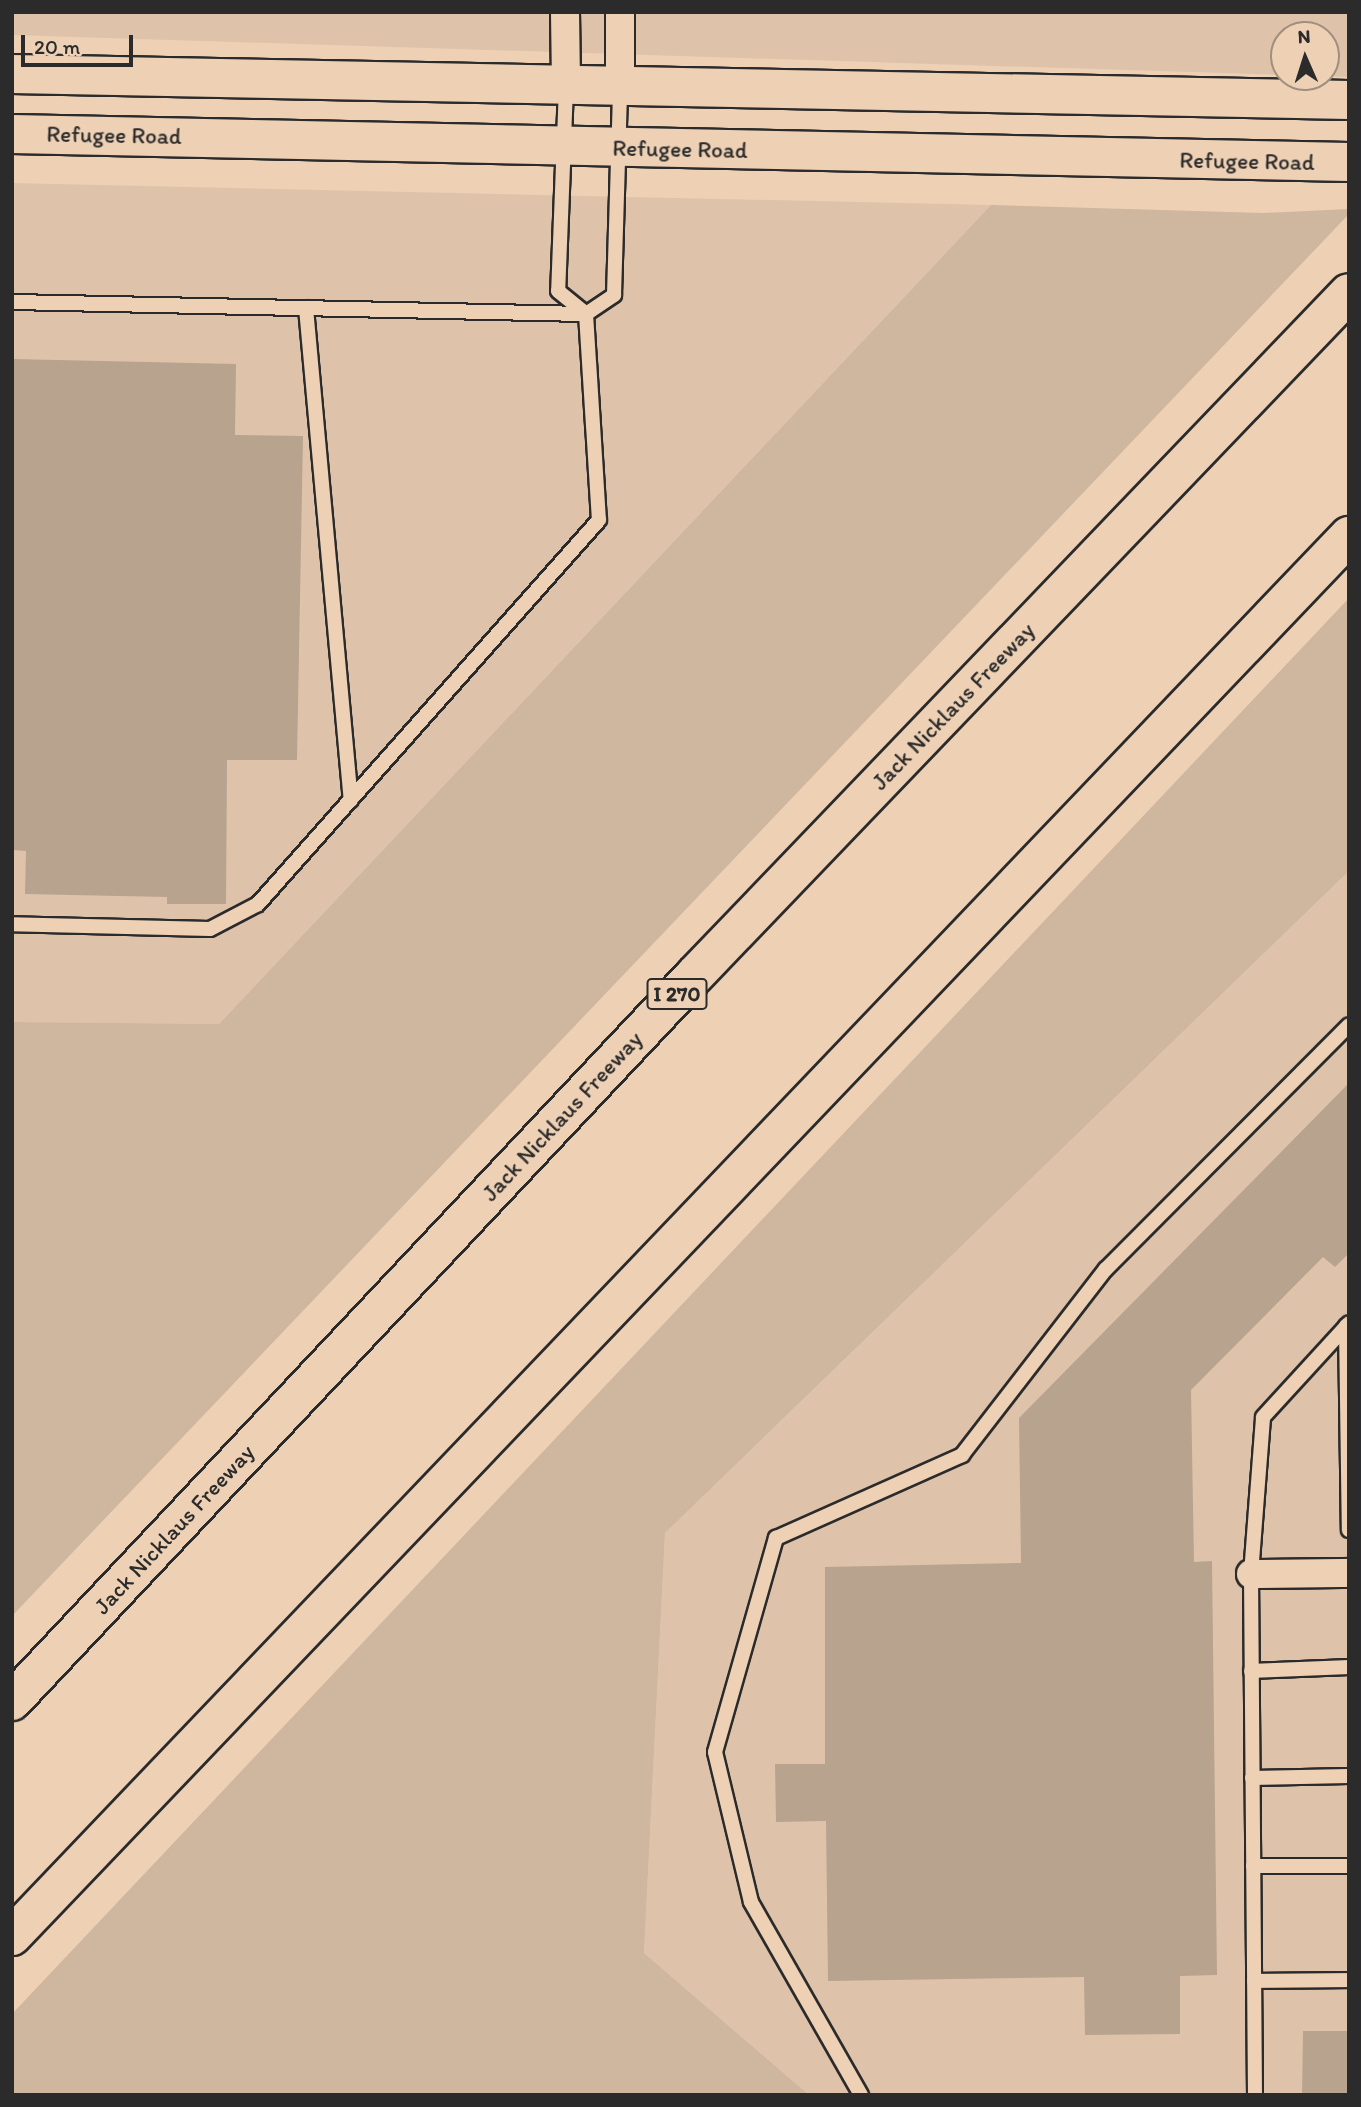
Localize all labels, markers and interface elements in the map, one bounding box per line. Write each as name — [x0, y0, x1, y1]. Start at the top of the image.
scale bar — [24, 21, 136, 65]
north arrow — [1270, 21, 1340, 91]
text: N — [1297, 25, 1311, 48]
text: 20 m — [34, 34, 80, 59]
street label: Refugee Road — [47, 120, 181, 150]
street label: Refugee Road — [613, 134, 747, 164]
street label: Refugee Road — [1180, 146, 1314, 176]
street label: Jack Nicklaus Freeway — [866, 617, 1040, 795]
road number: I 270 — [646, 976, 708, 1012]
street label: Jack Nicklaus Freeway — [476, 1026, 648, 1206]
street label: Jack Nicklaus Freeway — [88, 1439, 260, 1619]

